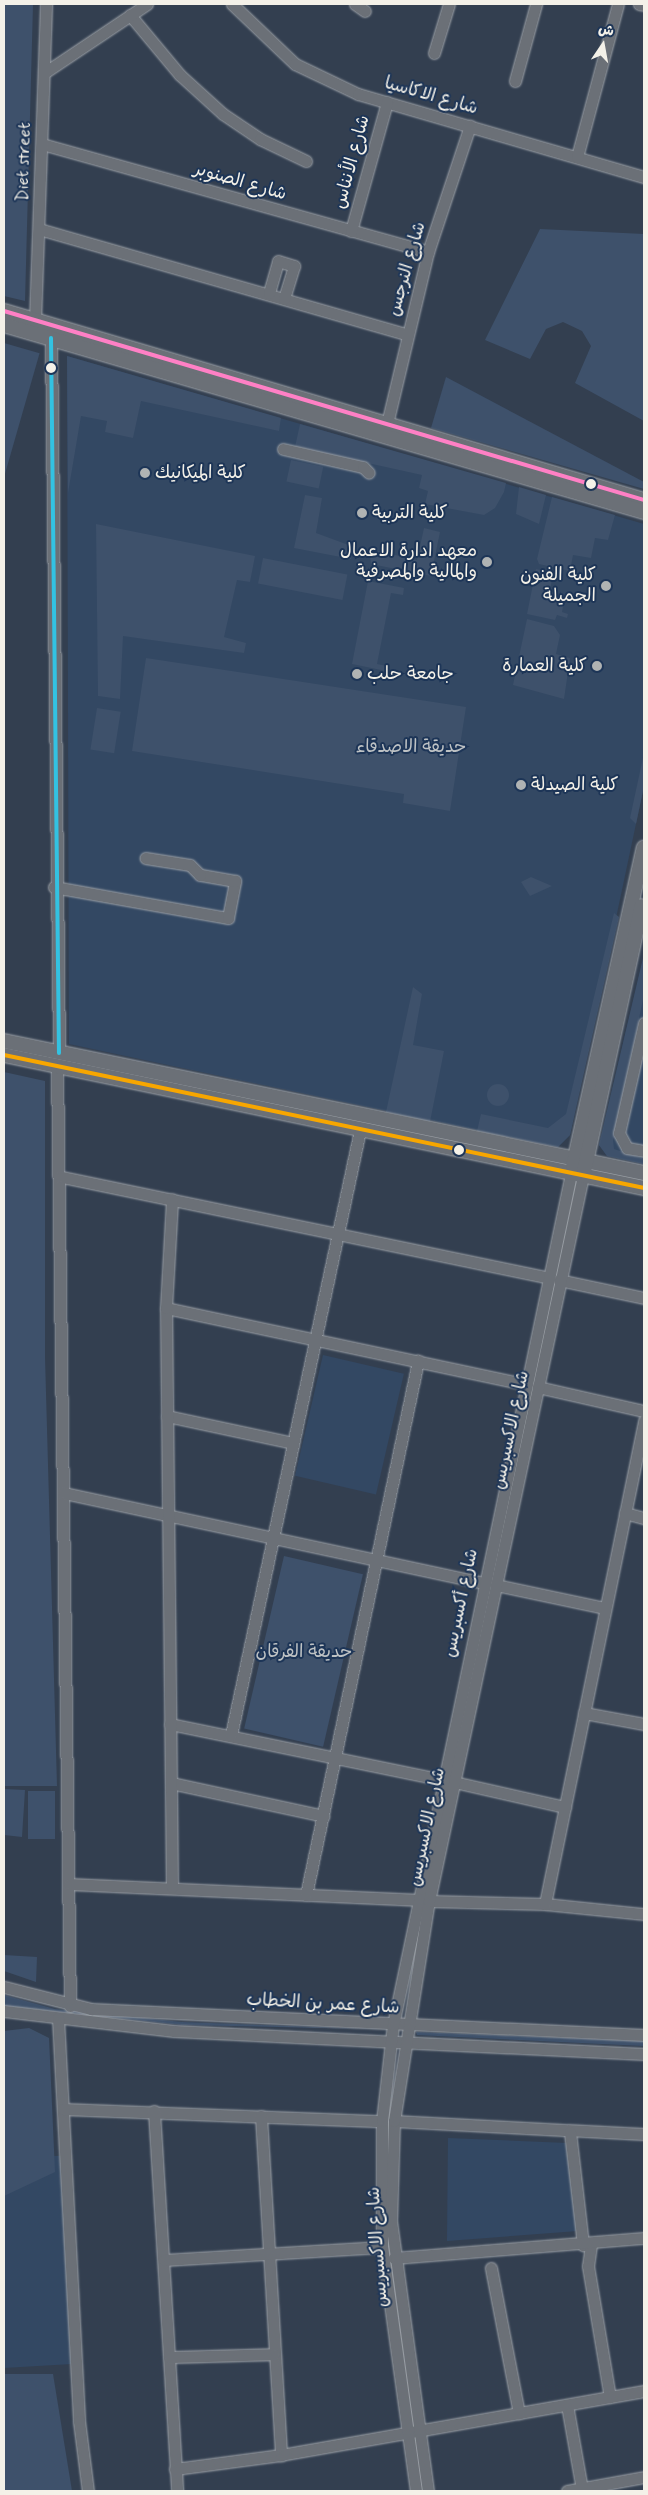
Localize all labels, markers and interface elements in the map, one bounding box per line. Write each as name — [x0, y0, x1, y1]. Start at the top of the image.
north arrow — [578, 20, 628, 70]
text: ش — [597, 20, 616, 41]
street label: شارع الاكاسيا — [382, 72, 480, 120]
street label: شارع الأنناس — [329, 113, 375, 211]
street label: Diet street — [12, 122, 36, 202]
street label: شارع الصنوبر — [191, 158, 289, 206]
street label: شارع النرجس — [383, 219, 431, 319]
unlabelled marker — [46, 363, 56, 373]
place label: كلية الميكانيك — [155, 462, 246, 484]
marker: كلية الميكانيك — [139, 467, 151, 479]
unlabelled marker — [586, 479, 596, 489]
place label: كلية التربية — [372, 502, 447, 524]
marker: كلية التربية — [356, 507, 368, 519]
place label: معهد ادارة الاعمال والمالية والمصرفية — [340, 541, 477, 584]
marker: معهد ادارة الاعمال والمالية والمصرفية — [481, 556, 493, 568]
place label: كلية الفنون الجميلة — [520, 565, 596, 608]
marker: كلية الفنون الجميلة — [600, 580, 612, 592]
place label: كلية العمارة — [502, 655, 587, 677]
marker: كلية العمارة — [591, 660, 603, 672]
place label: جامعة حلب — [367, 663, 454, 685]
marker: جامعة حلب — [351, 668, 363, 680]
park label: حديقة الاصدقاء — [356, 736, 466, 758]
place label: كلية الصيدلة — [531, 774, 619, 796]
marker: كلية الصيدلة — [515, 779, 527, 791]
unlabelled marker — [454, 1145, 464, 1155]
street label: شارع الاكسبريس — [488, 1369, 534, 1491]
street label: شارع أكسبريس — [439, 1547, 483, 1659]
park label: حديقة الفرقان — [256, 1641, 352, 1663]
street label: شارع الاكسبريس — [404, 1766, 450, 1888]
street label: شارع عمر بن الخطاب — [246, 1989, 400, 2019]
street label: شارع الاكسبريس — [363, 2186, 393, 2308]

